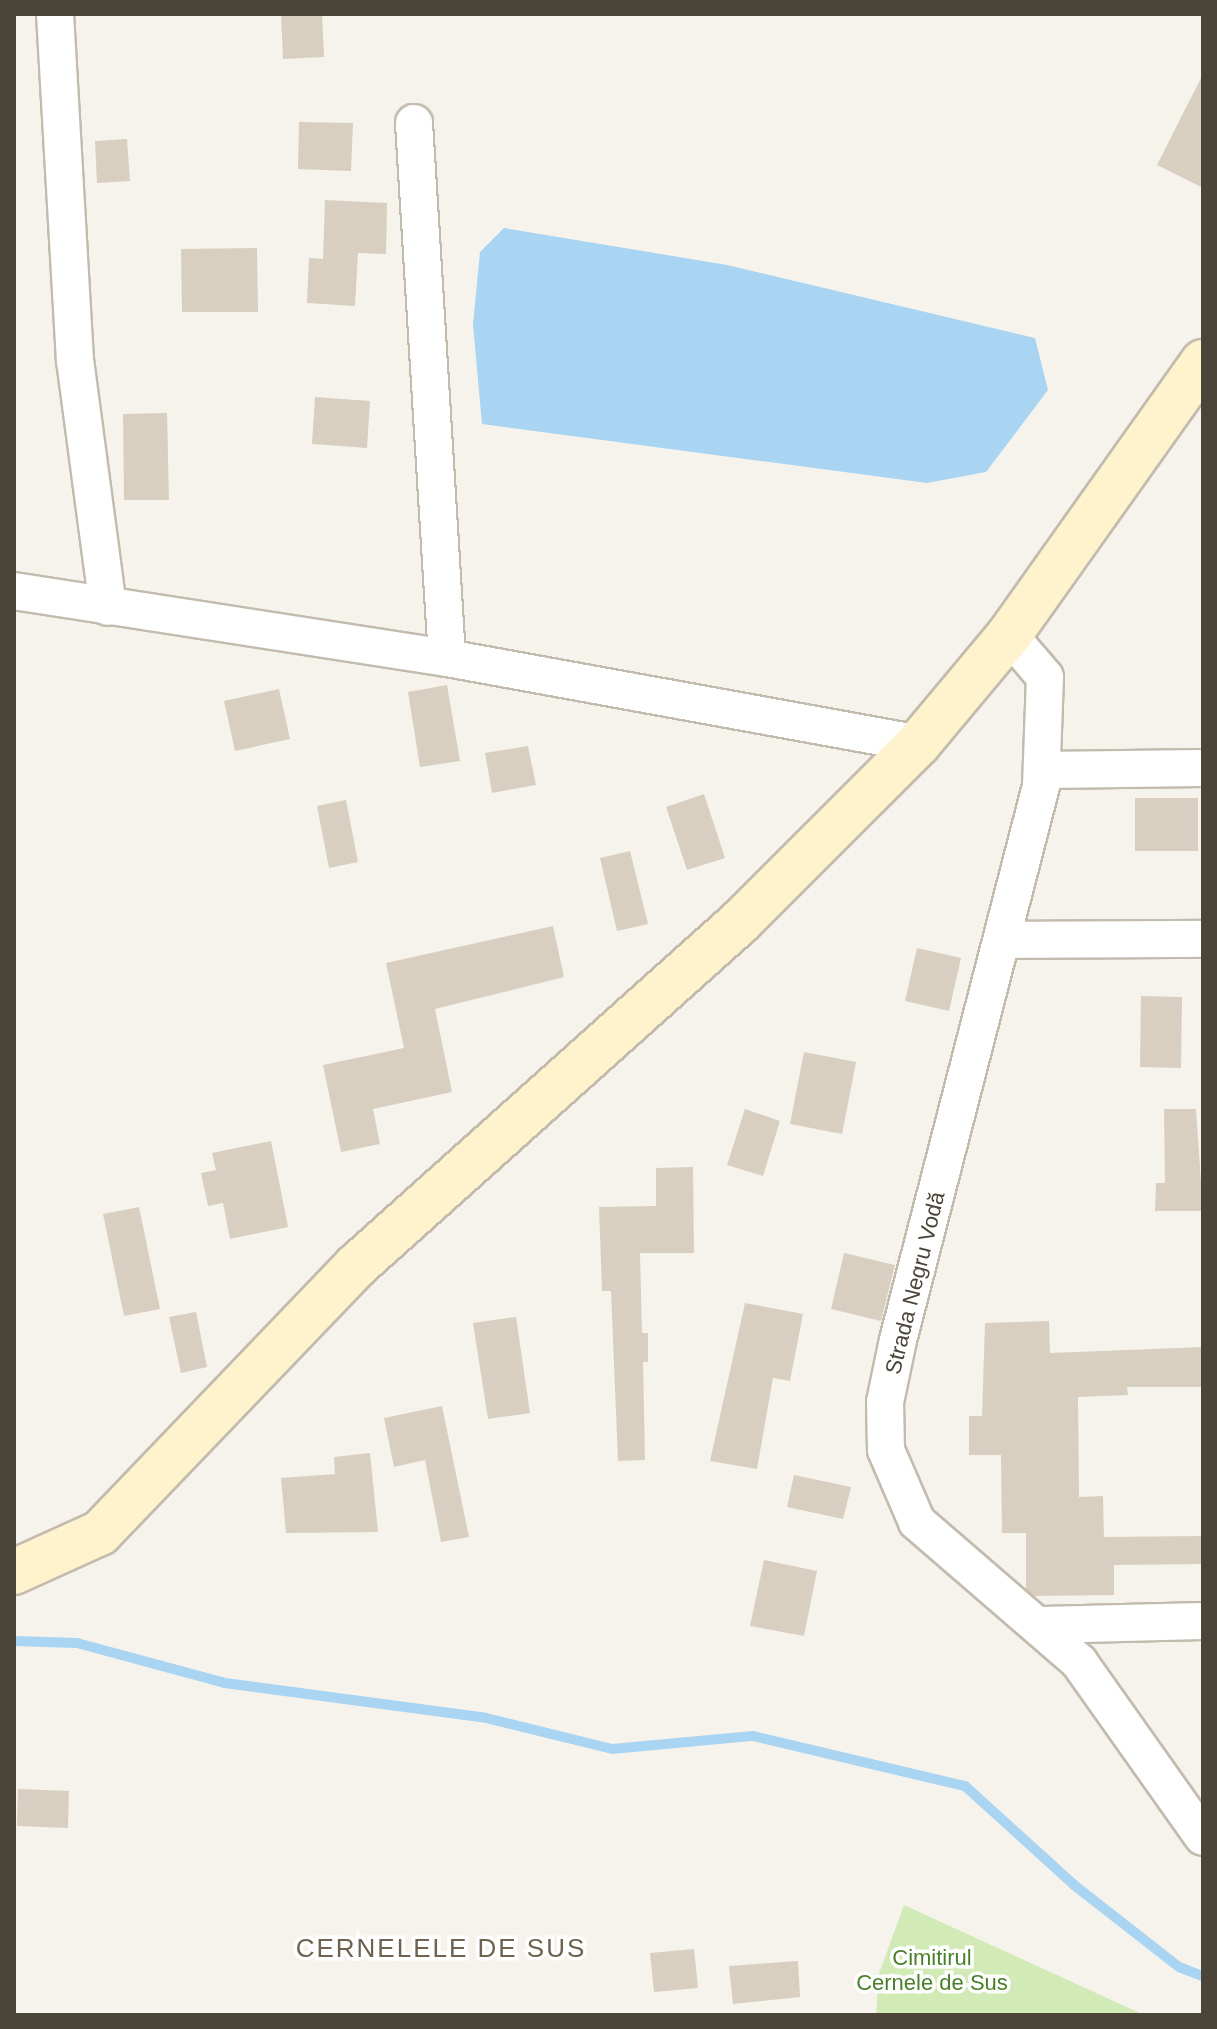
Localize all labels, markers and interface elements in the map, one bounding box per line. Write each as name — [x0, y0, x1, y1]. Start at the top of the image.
street label: Strada Negru Vodă — [880, 1189, 950, 1377]
district label: CERNELELE DE SUS — [296, 1933, 586, 1965]
park label: Cimitirul Cernele de Sus — [856, 1944, 1008, 1996]

